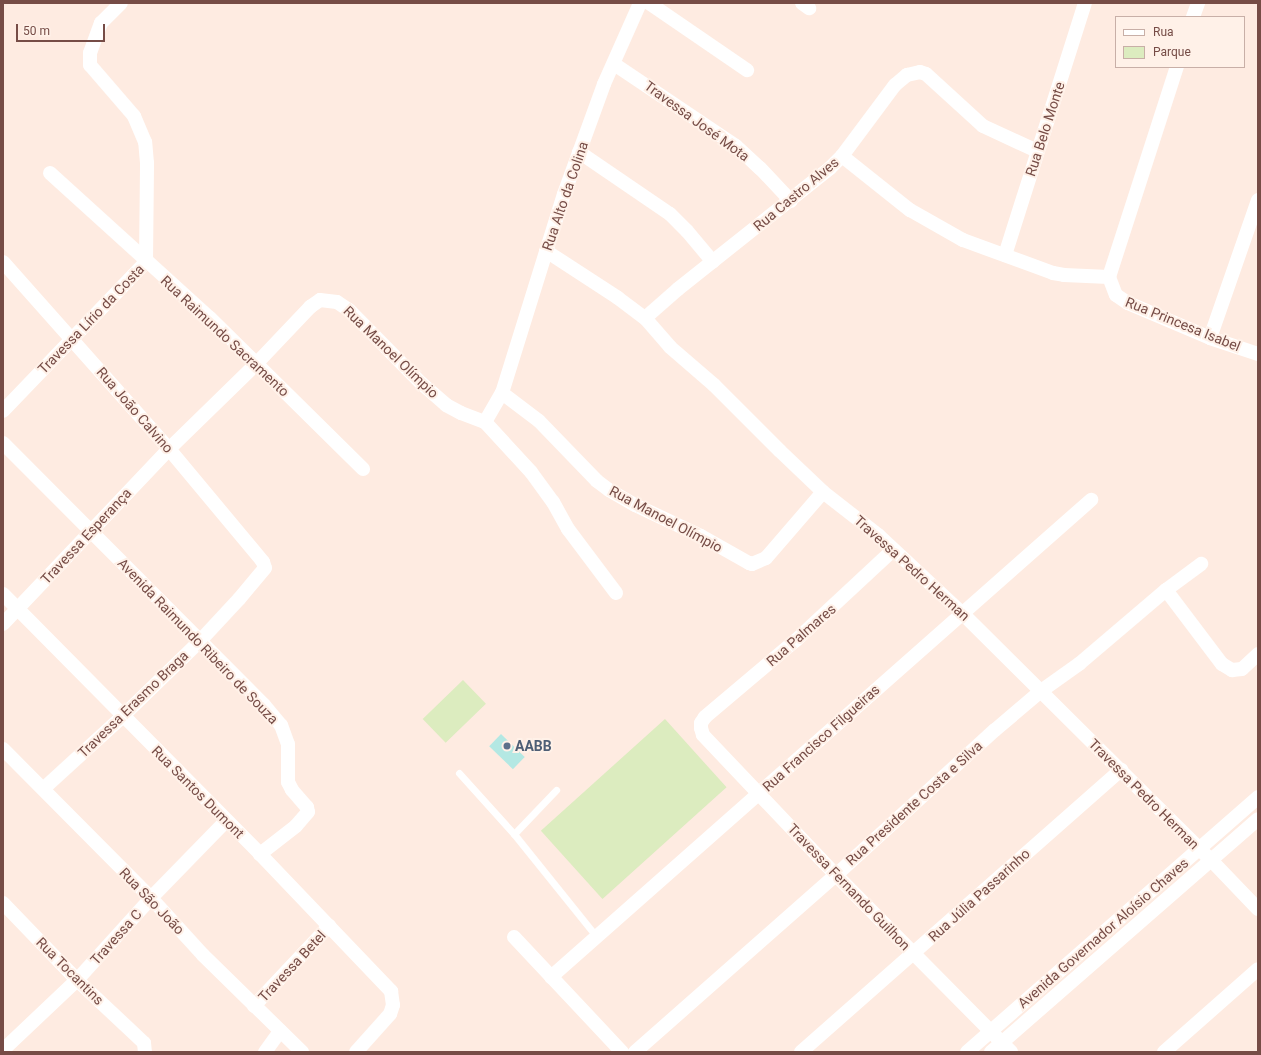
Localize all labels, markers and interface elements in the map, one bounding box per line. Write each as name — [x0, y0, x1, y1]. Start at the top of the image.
scale bar — [18, 16, 107, 42]
legend — [1115, 16, 1245, 68]
text: 50 m — [23, 24, 50, 38]
text: Rua — [1153, 25, 1174, 39]
text: Parque — [1153, 45, 1191, 59]
street label: Travessa José Mota — [641, 77, 753, 165]
street label: Rua Belo Monte — [1022, 80, 1068, 178]
street label: Rua Alto da Colina — [538, 139, 592, 253]
street label: Rua Castro Alves — [750, 154, 842, 234]
street label: Travessa Lírio da Costa — [34, 261, 148, 377]
street label: Rua Raimundo Sacramento — [157, 272, 293, 400]
street label: Rua Princesa Isabel — [1123, 293, 1243, 355]
street label: Rua Manoel Olímpio — [340, 302, 442, 402]
street label: Rua João Calvino — [93, 364, 177, 456]
street label: Rua Manoel Olímpio — [607, 482, 725, 556]
street label: Travessa Esperança — [37, 485, 135, 587]
street label: Travessa Pedro Herman — [851, 512, 973, 624]
street label: Avenida Raimundo Ribeiro de Souza — [114, 555, 282, 727]
street label: Rua Palmares — [763, 600, 839, 670]
street label: Travessa Erasmo Braga — [74, 647, 192, 761]
street label: Rua Francisco Filgueiras — [759, 681, 883, 795]
street label: Travessa Pedro Herman — [1085, 735, 1203, 853]
street label: Rua Presidente Costa e Silva — [842, 737, 986, 869]
place label: AABB — [515, 738, 552, 754]
marker: AABB — [502, 741, 512, 751]
street label: Rua Santos Dumont — [148, 742, 248, 842]
street label: Travessa Fernando Guilhon — [784, 820, 914, 954]
street label: Rua Júlia Passarinho — [925, 845, 1033, 945]
street label: Avenida Governador Aloísio Chaves — [1014, 854, 1192, 1012]
street label: Rua São João — [116, 864, 188, 938]
street label: Travessa C — [87, 906, 145, 968]
street label: Travessa Betel — [255, 927, 329, 1005]
street label: Rua Tocantins — [33, 934, 107, 1008]

